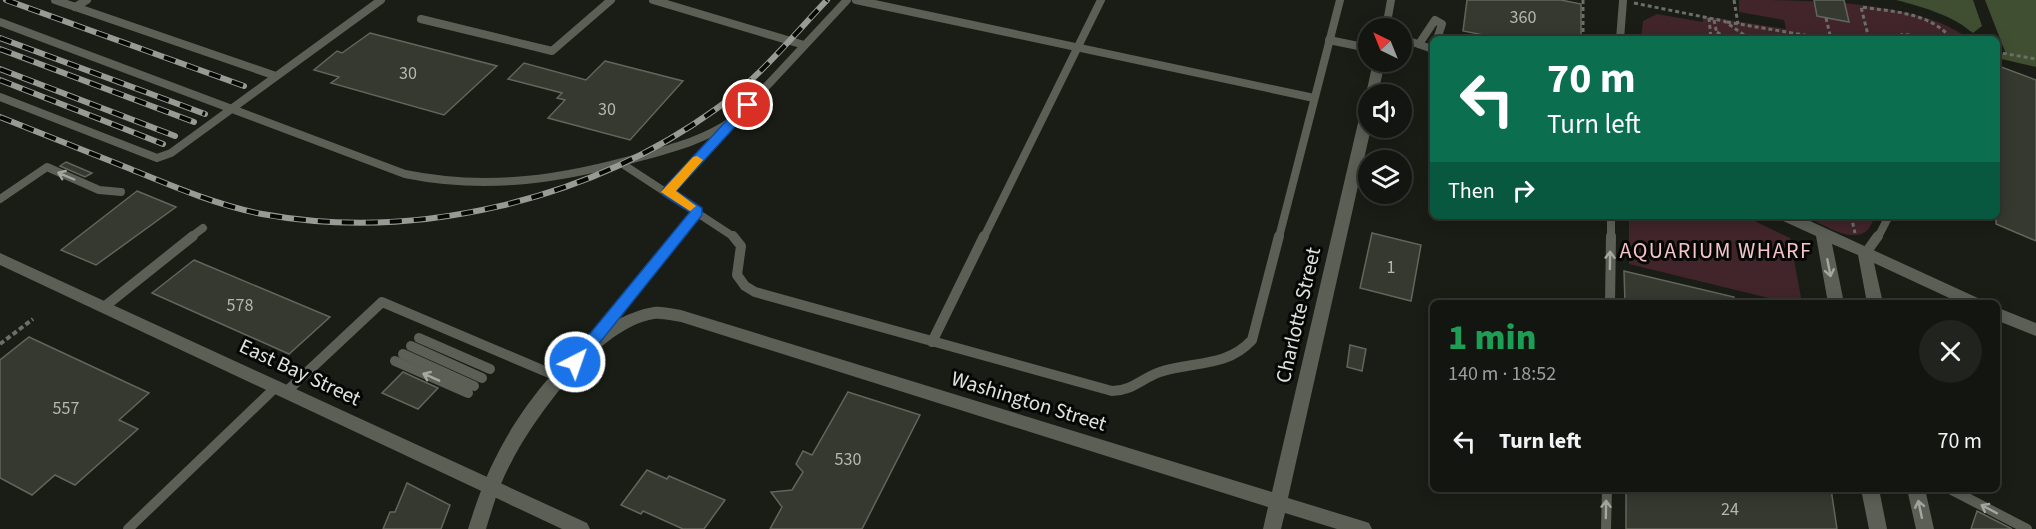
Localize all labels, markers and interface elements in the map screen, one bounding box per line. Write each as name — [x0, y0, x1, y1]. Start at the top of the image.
house number: 360 — [1510, 5, 1536, 30]
north arrow — [1358, 18, 1412, 72]
map controls — [1358, 18, 1412, 204]
text: 70 m — [1547, 49, 1636, 109]
icon: left — [1448, 60, 1526, 138]
house number: 30 — [399, 61, 417, 86]
pin — [722, 79, 773, 130]
button: sound — [1358, 84, 1412, 138]
icon: arrive — [731, 88, 764, 121]
house number: 30 — [598, 97, 616, 122]
text: Turn left — [1547, 105, 1641, 144]
button: layers — [1358, 150, 1412, 204]
one-way arrow — [58, 169, 76, 181]
icon: right — [1507, 174, 1540, 207]
text: Then — [1448, 175, 1495, 207]
district label: AQUARIUM WHARF — [1620, 235, 1812, 267]
street label: Charlotte Street — [1268, 244, 1328, 386]
one-way arrow — [1605, 250, 1616, 270]
house number: 1 — [1387, 255, 1395, 280]
one-way arrow — [1824, 258, 1835, 278]
house number: 578 — [227, 293, 253, 318]
text: 1 min — [1448, 312, 1536, 363]
button: close — [1919, 320, 1982, 383]
position arrow — [543, 330, 607, 394]
street label: East Bay Street — [234, 331, 366, 413]
text: 140 m · 18:52 — [1448, 360, 1556, 388]
street label: Washington Street — [948, 363, 1110, 439]
one-way arrow — [423, 371, 441, 382]
house number: 557 — [53, 396, 79, 421]
icon: left — [1448, 425, 1481, 458]
text: Turn left — [1499, 425, 1581, 457]
text: 70 m — [1937, 425, 1982, 457]
house number: 530 — [835, 447, 861, 472]
house number: 24 — [1721, 497, 1739, 522]
one-way arrow — [1601, 500, 1612, 519]
one-way arrow — [1914, 500, 1925, 519]
one-way arrow — [1980, 503, 1998, 514]

